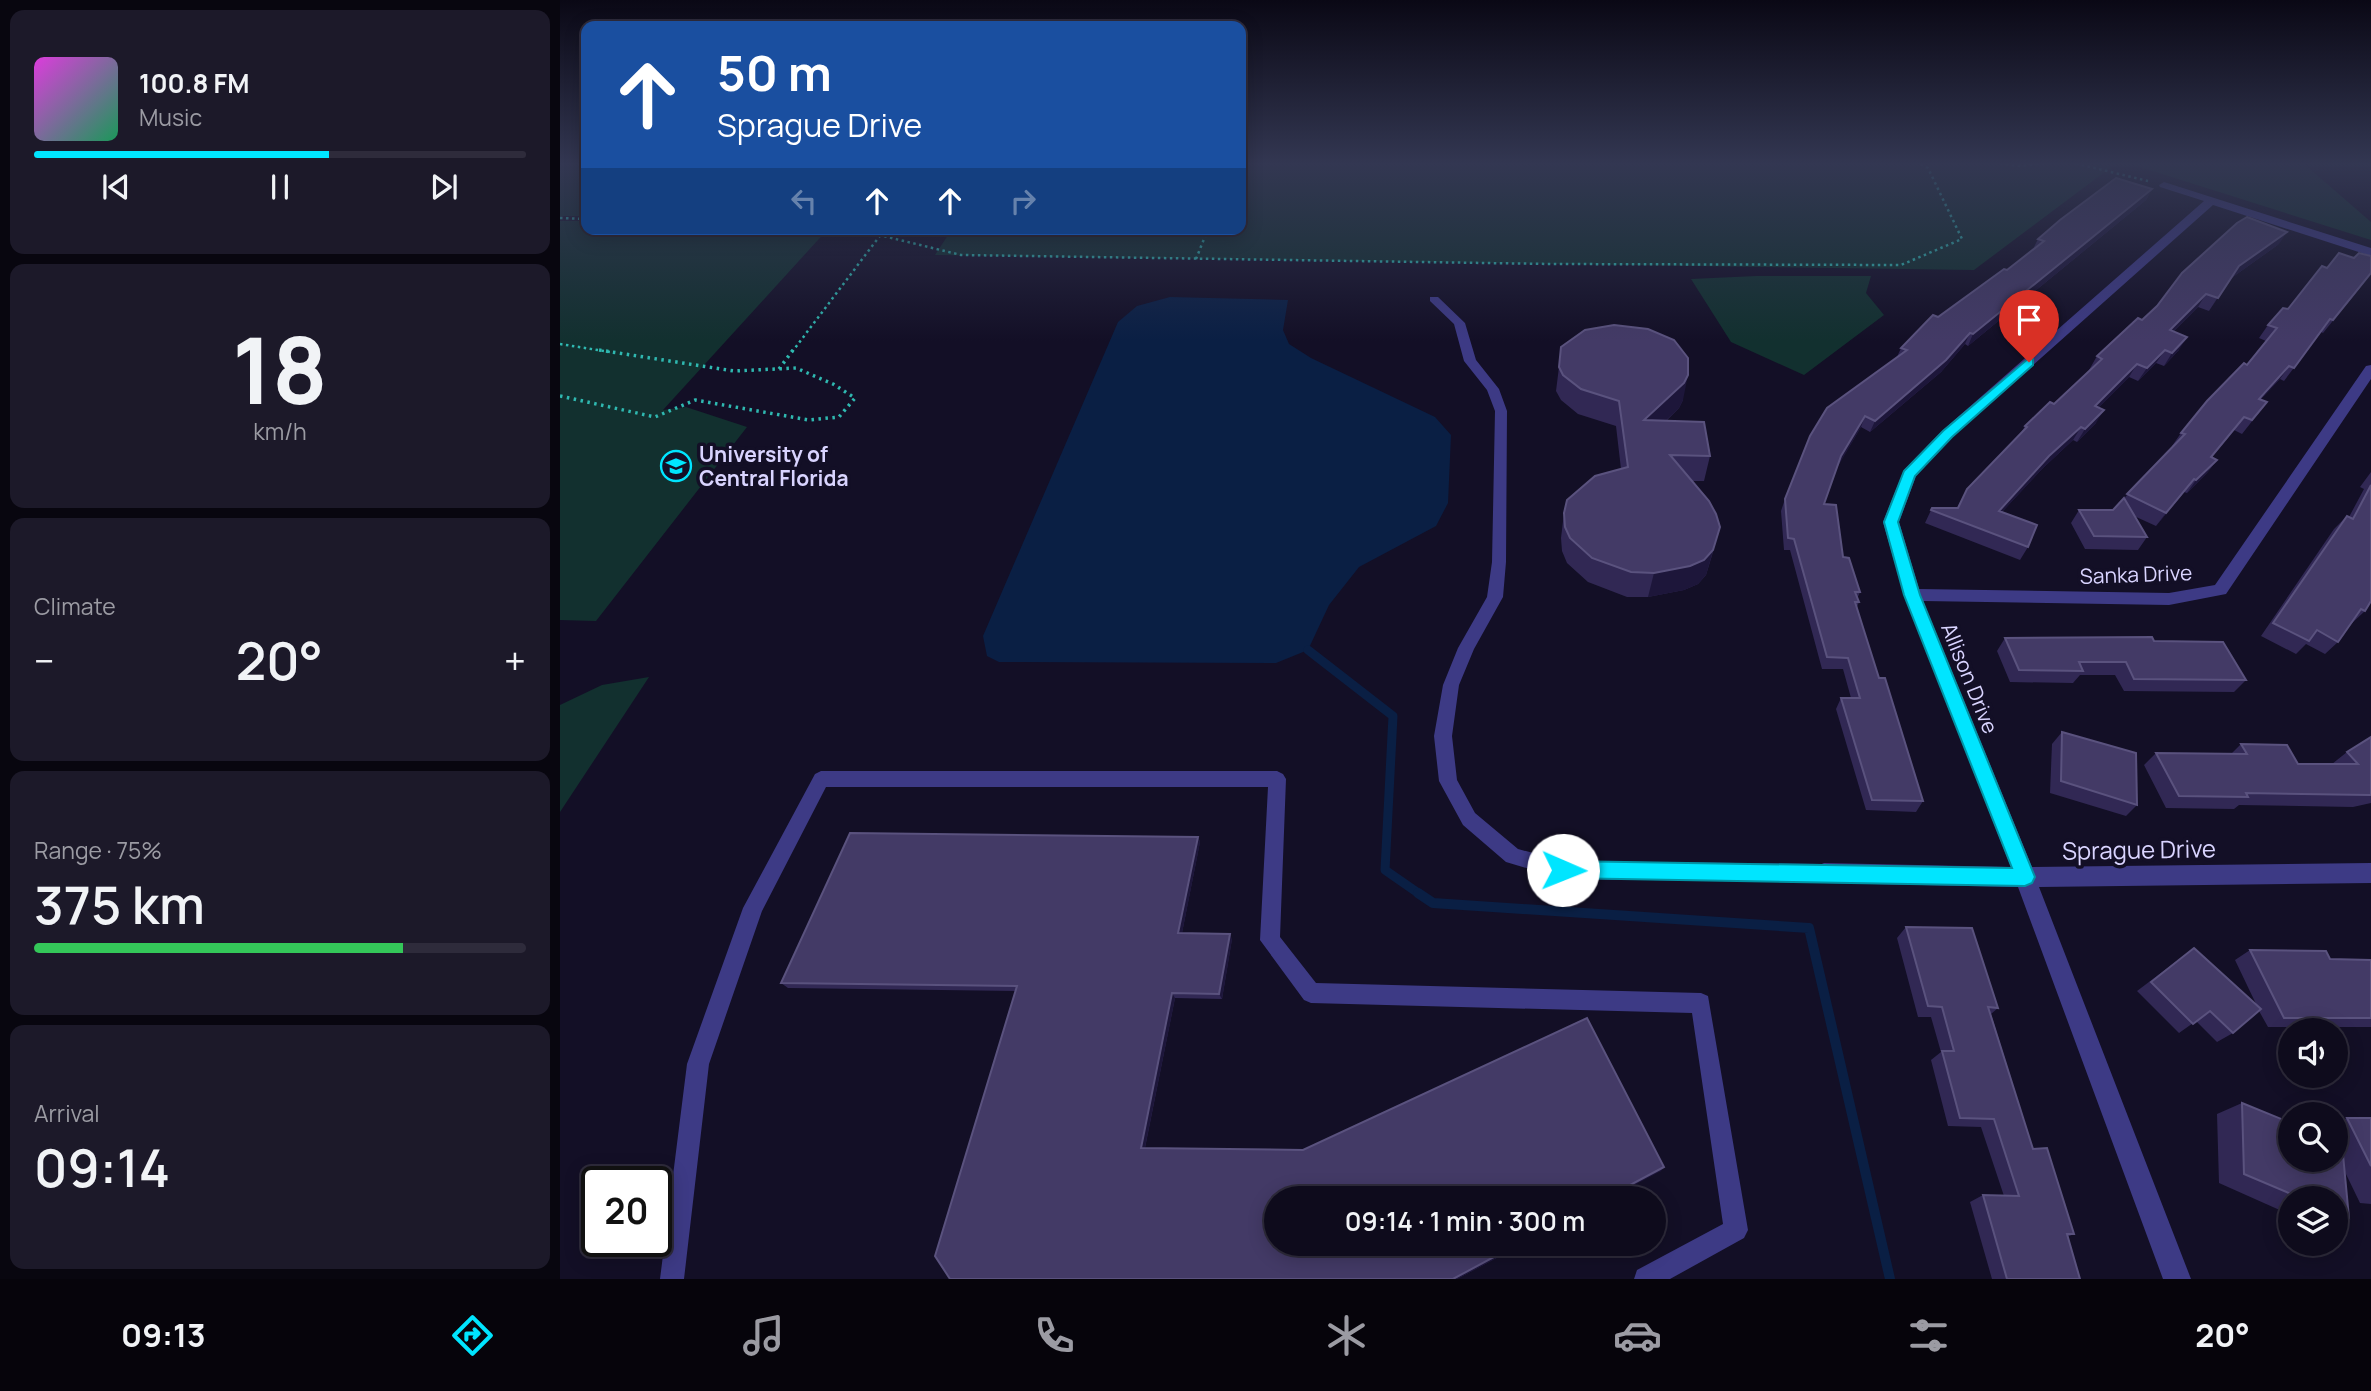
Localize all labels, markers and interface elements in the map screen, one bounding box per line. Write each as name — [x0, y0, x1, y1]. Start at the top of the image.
text: 50 m — [717, 39, 832, 106]
icon: ahead — [602, 49, 693, 140]
text: 100.8 FM — [139, 65, 249, 101]
text: Music — [139, 101, 202, 133]
text: Sprague Drive — [717, 103, 922, 147]
icon: previous — [97, 168, 135, 206]
icon: pause — [261, 168, 299, 206]
icon: next — [425, 168, 463, 206]
icon: left — [785, 182, 823, 220]
icon: ahead — [858, 182, 896, 220]
icon: ahead — [931, 182, 969, 220]
icon: right — [1004, 182, 1042, 220]
pin — [1999, 290, 2059, 362]
icon: arrive — [2010, 301, 2048, 339]
text: 18 — [232, 307, 328, 431]
text: km/h — [253, 415, 307, 447]
place label: University of Central Florida — [699, 440, 849, 492]
school or university icon: University of Central Florida — [659, 449, 693, 483]
street label: Sanka Drive — [2079, 558, 2193, 590]
text: Climate — [34, 590, 116, 622]
street label: Allison Drive — [1935, 618, 2005, 738]
text: 20° — [236, 625, 323, 696]
text: − — [34, 634, 55, 686]
text: + — [504, 634, 526, 686]
street label: Sprague Drive — [2062, 831, 2216, 867]
position arrow — [1526, 833, 1600, 907]
text: Range · 75% — [34, 834, 162, 866]
text: 375 km — [34, 869, 205, 940]
map controls — [2278, 1018, 2348, 1256]
button: sound — [2278, 1018, 2348, 1088]
text: Arrival — [34, 1097, 100, 1129]
button: search — [2278, 1102, 2348, 1172]
text: 09:14 — [34, 1132, 170, 1203]
speed limit sign: 20 — [581, 1166, 672, 1257]
button: layers — [2278, 1186, 2348, 1256]
text: 09:14 · 1 min · 300 m — [1345, 1203, 1585, 1239]
icon: directions — [448, 1311, 497, 1360]
icon: music — [739, 1311, 788, 1360]
icon: phone — [1030, 1311, 1079, 1360]
icon: climate — [1322, 1311, 1371, 1360]
icon: car — [1613, 1311, 1662, 1360]
icon: filters — [1904, 1311, 1953, 1360]
text: 09:13 — [121, 1313, 206, 1357]
text: 20° — [2195, 1313, 2250, 1357]

